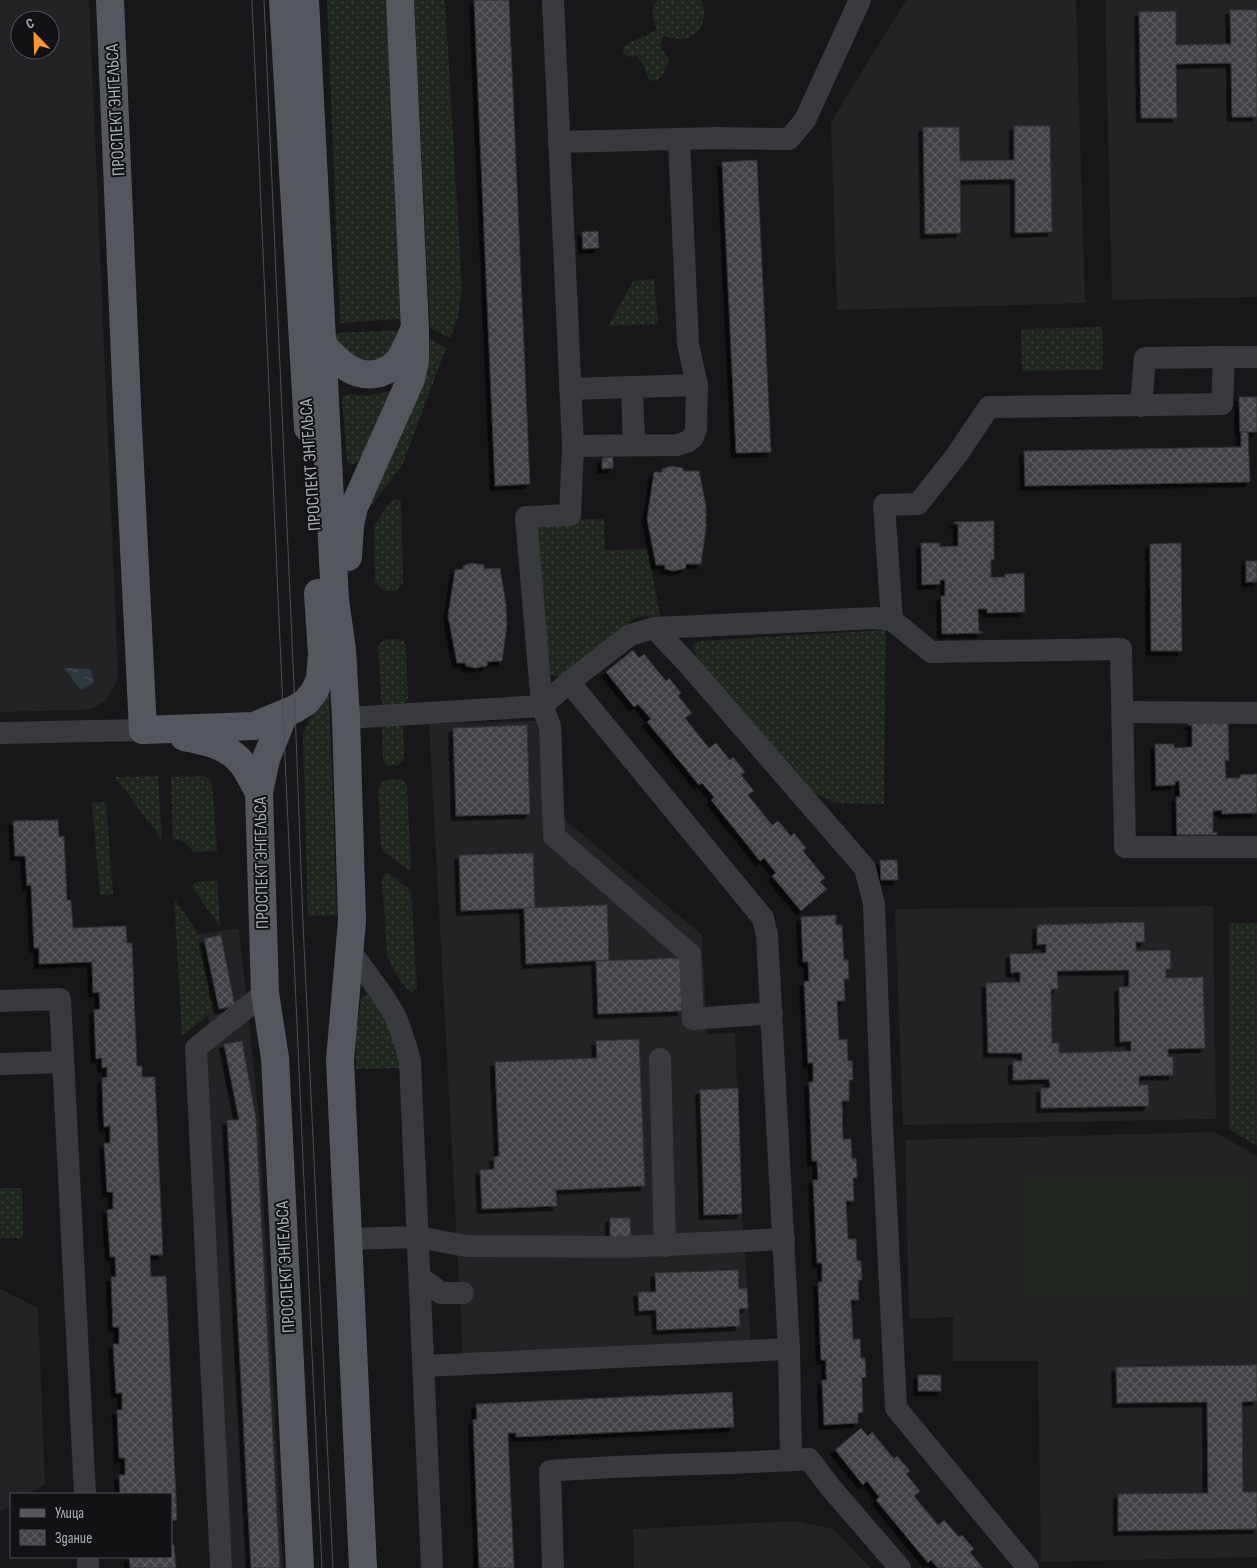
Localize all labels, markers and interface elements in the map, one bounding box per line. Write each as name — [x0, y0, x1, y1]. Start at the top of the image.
north arrow — [10, 10, 60, 60]
text: С — [23, 14, 37, 33]
street label: ПРОСПЕКТ ЭНГЕЛЬСА — [102, 43, 129, 177]
street label: ПРОСПЕКТ ЭНГЕЛЬСА — [295, 398, 326, 532]
street label: ПРОСПЕКТ ЭНГЕЛЬСА — [250, 796, 273, 929]
street label: ПРОСПЕКТ ЭНГЕЛЬСА — [272, 1200, 299, 1334]
legend — [10, 1493, 172, 1558]
text: Улица — [55, 1504, 84, 1523]
text: Здание — [55, 1529, 92, 1548]

